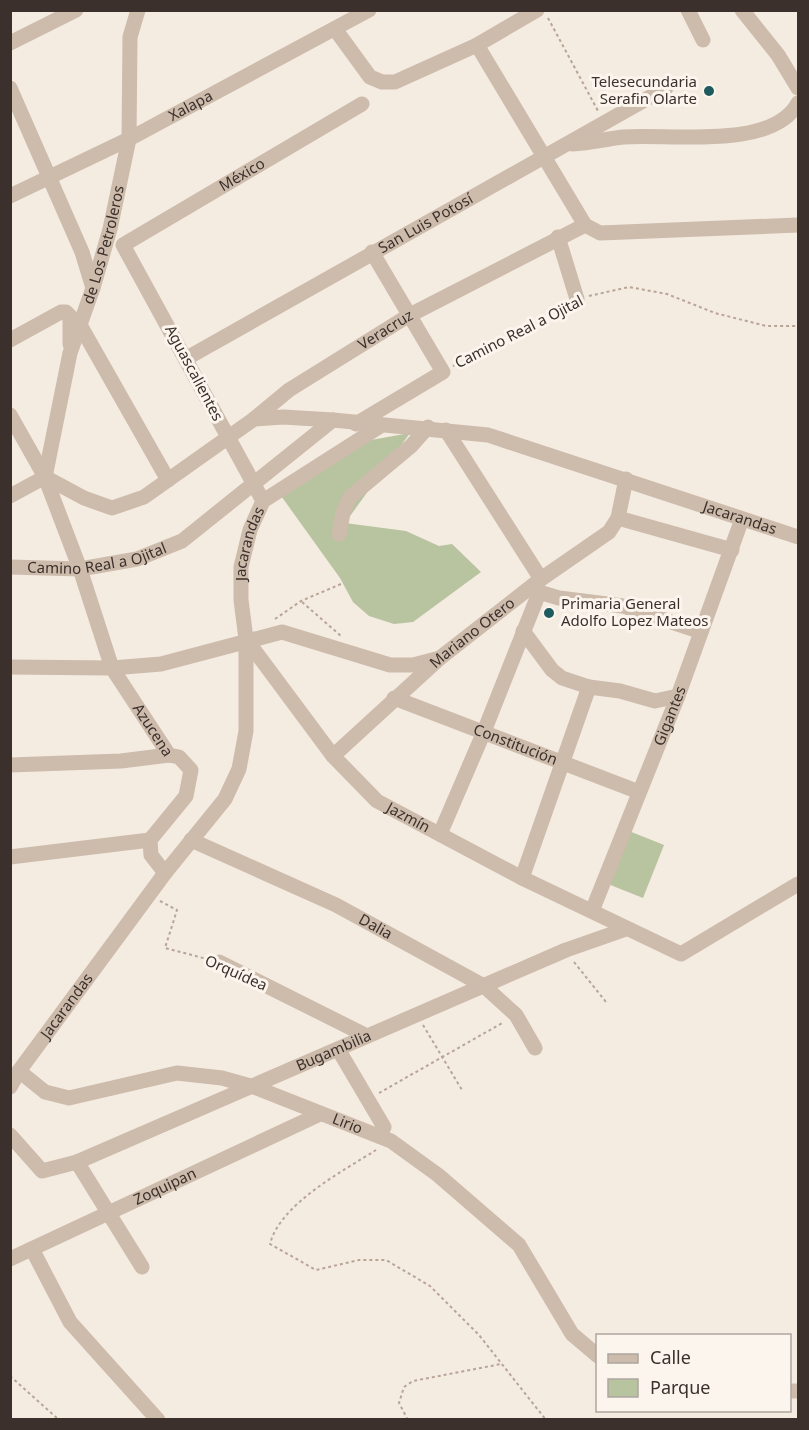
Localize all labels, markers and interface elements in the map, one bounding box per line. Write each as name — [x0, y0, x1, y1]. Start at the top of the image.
place label: Telesecundaria Serafin Olarte — [591, 71, 697, 108]
marker: Telesecundaria Serafin Olarte — [702, 84, 716, 98]
street label: Xalapa — [165, 85, 216, 125]
street label: México — [215, 153, 268, 195]
street label: de Los Petroleros — [77, 183, 128, 307]
street label: San Luis Potosí — [374, 187, 477, 257]
street label: Camino Real a Ojital — [451, 290, 586, 372]
street label: Veracruz — [354, 304, 416, 354]
street label: Aguascalientes — [161, 321, 229, 424]
street label: Jacarandas — [699, 495, 780, 538]
street label: Jacarandas — [230, 503, 268, 583]
street label: Camino Real a Ojital — [27, 537, 169, 578]
street label: Mariano Otero — [425, 592, 518, 672]
place label: Primaria General Adolfo Lopez Mateos — [561, 593, 708, 630]
marker: Primaria General Adolfo Lopez Mateos — [542, 606, 556, 620]
street label: Gigantes — [648, 683, 690, 749]
street label: Azucena — [129, 699, 178, 760]
street label: Constitución — [471, 718, 561, 769]
street label: Jazmín — [381, 796, 434, 836]
street label: Dalia — [356, 908, 396, 943]
street label: Orquídea — [202, 950, 271, 995]
street label: Jacarandas — [34, 969, 97, 1044]
street label: Bugambilia — [293, 1025, 374, 1075]
street label: Lirio — [330, 1108, 366, 1138]
street label: Zoquipan — [130, 1162, 199, 1209]
legend — [596, 1334, 791, 1412]
text: Calle — [650, 1345, 691, 1369]
text: Parque — [650, 1375, 710, 1399]

